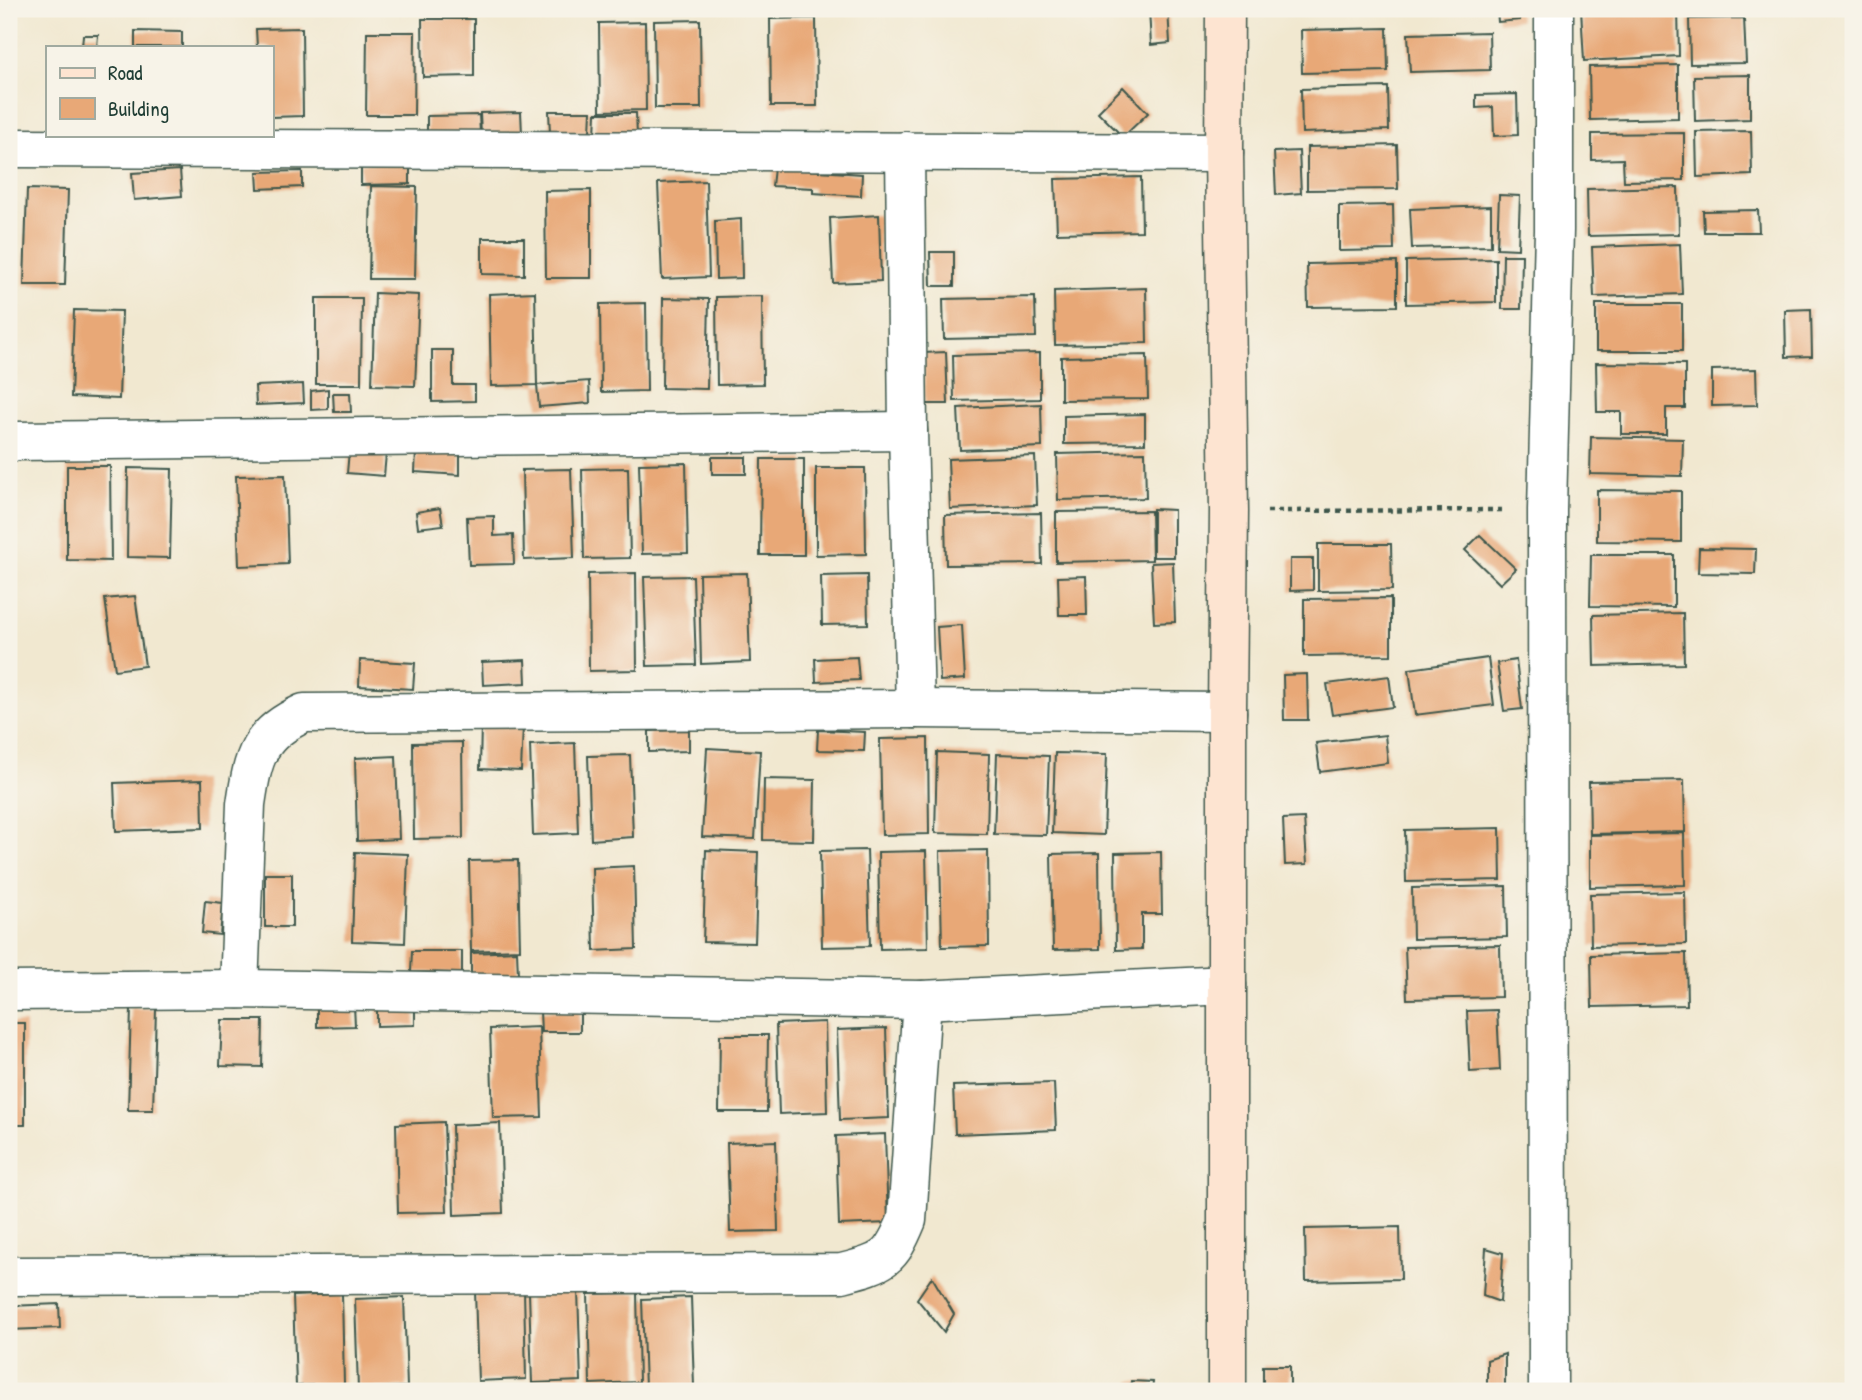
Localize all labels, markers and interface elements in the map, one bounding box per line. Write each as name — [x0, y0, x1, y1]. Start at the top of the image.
legend — [46, 46, 273, 136]
text: Road — [108, 58, 142, 87]
text: Building — [108, 94, 169, 123]

